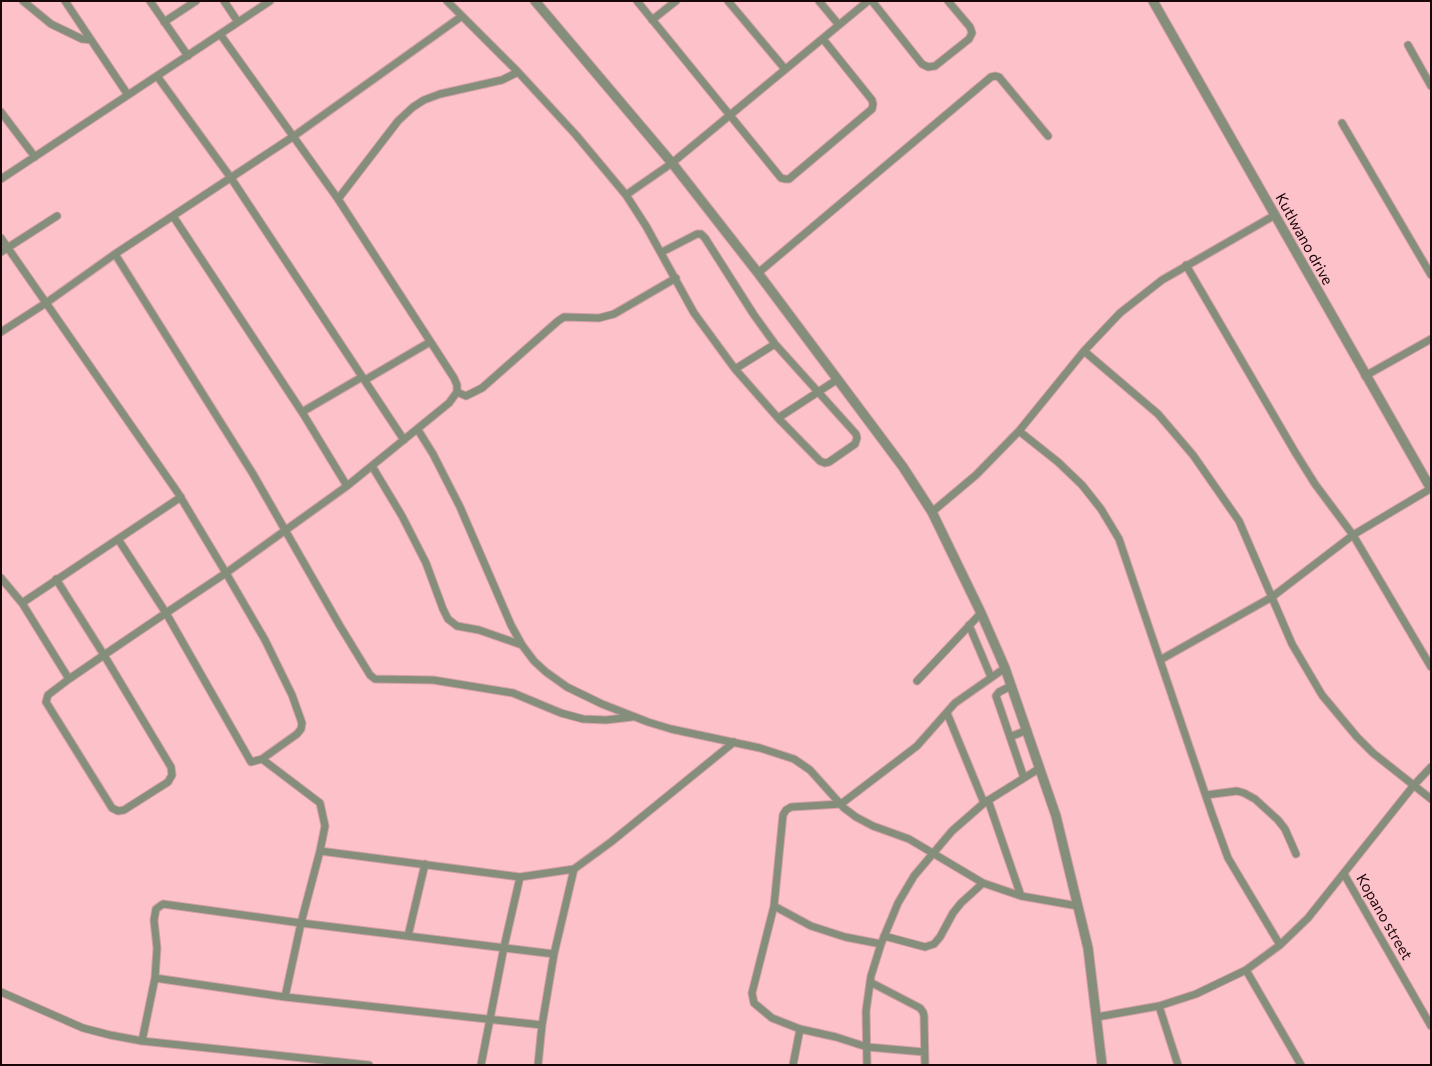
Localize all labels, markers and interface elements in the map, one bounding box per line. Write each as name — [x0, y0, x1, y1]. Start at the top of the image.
street label: Kutlwano drive — [1271, 190, 1337, 288]
street label: Kopano street — [1352, 871, 1416, 963]

